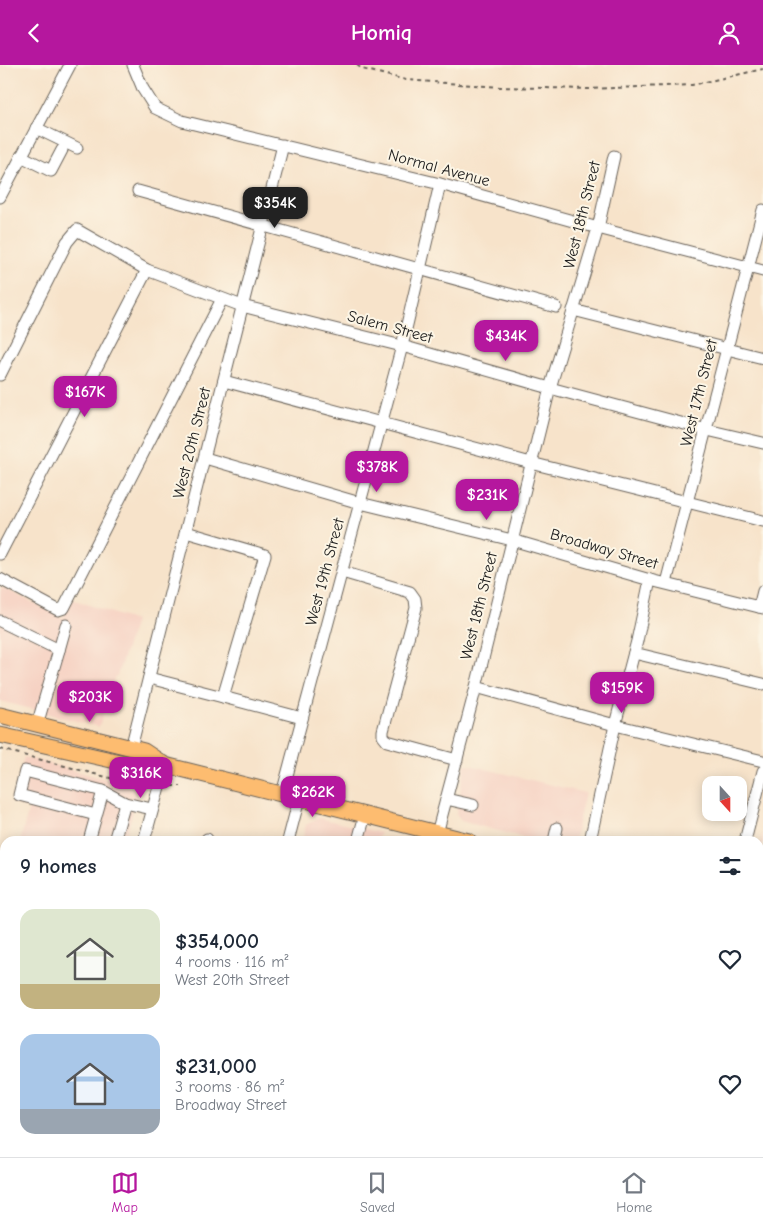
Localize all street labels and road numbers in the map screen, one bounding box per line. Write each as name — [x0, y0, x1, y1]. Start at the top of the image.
street label: Normal Avenue — [386, 146, 492, 190]
street label: West 18th Street — [560, 159, 604, 271]
street label: Salem Street — [346, 307, 435, 347]
street label: West 17th Street — [677, 337, 721, 448]
street label: West 20th Street — [169, 385, 215, 501]
street label: West 19th Street — [302, 516, 348, 628]
street label: Broadway Street — [548, 525, 660, 573]
street label: West 18th Street — [457, 550, 501, 662]

